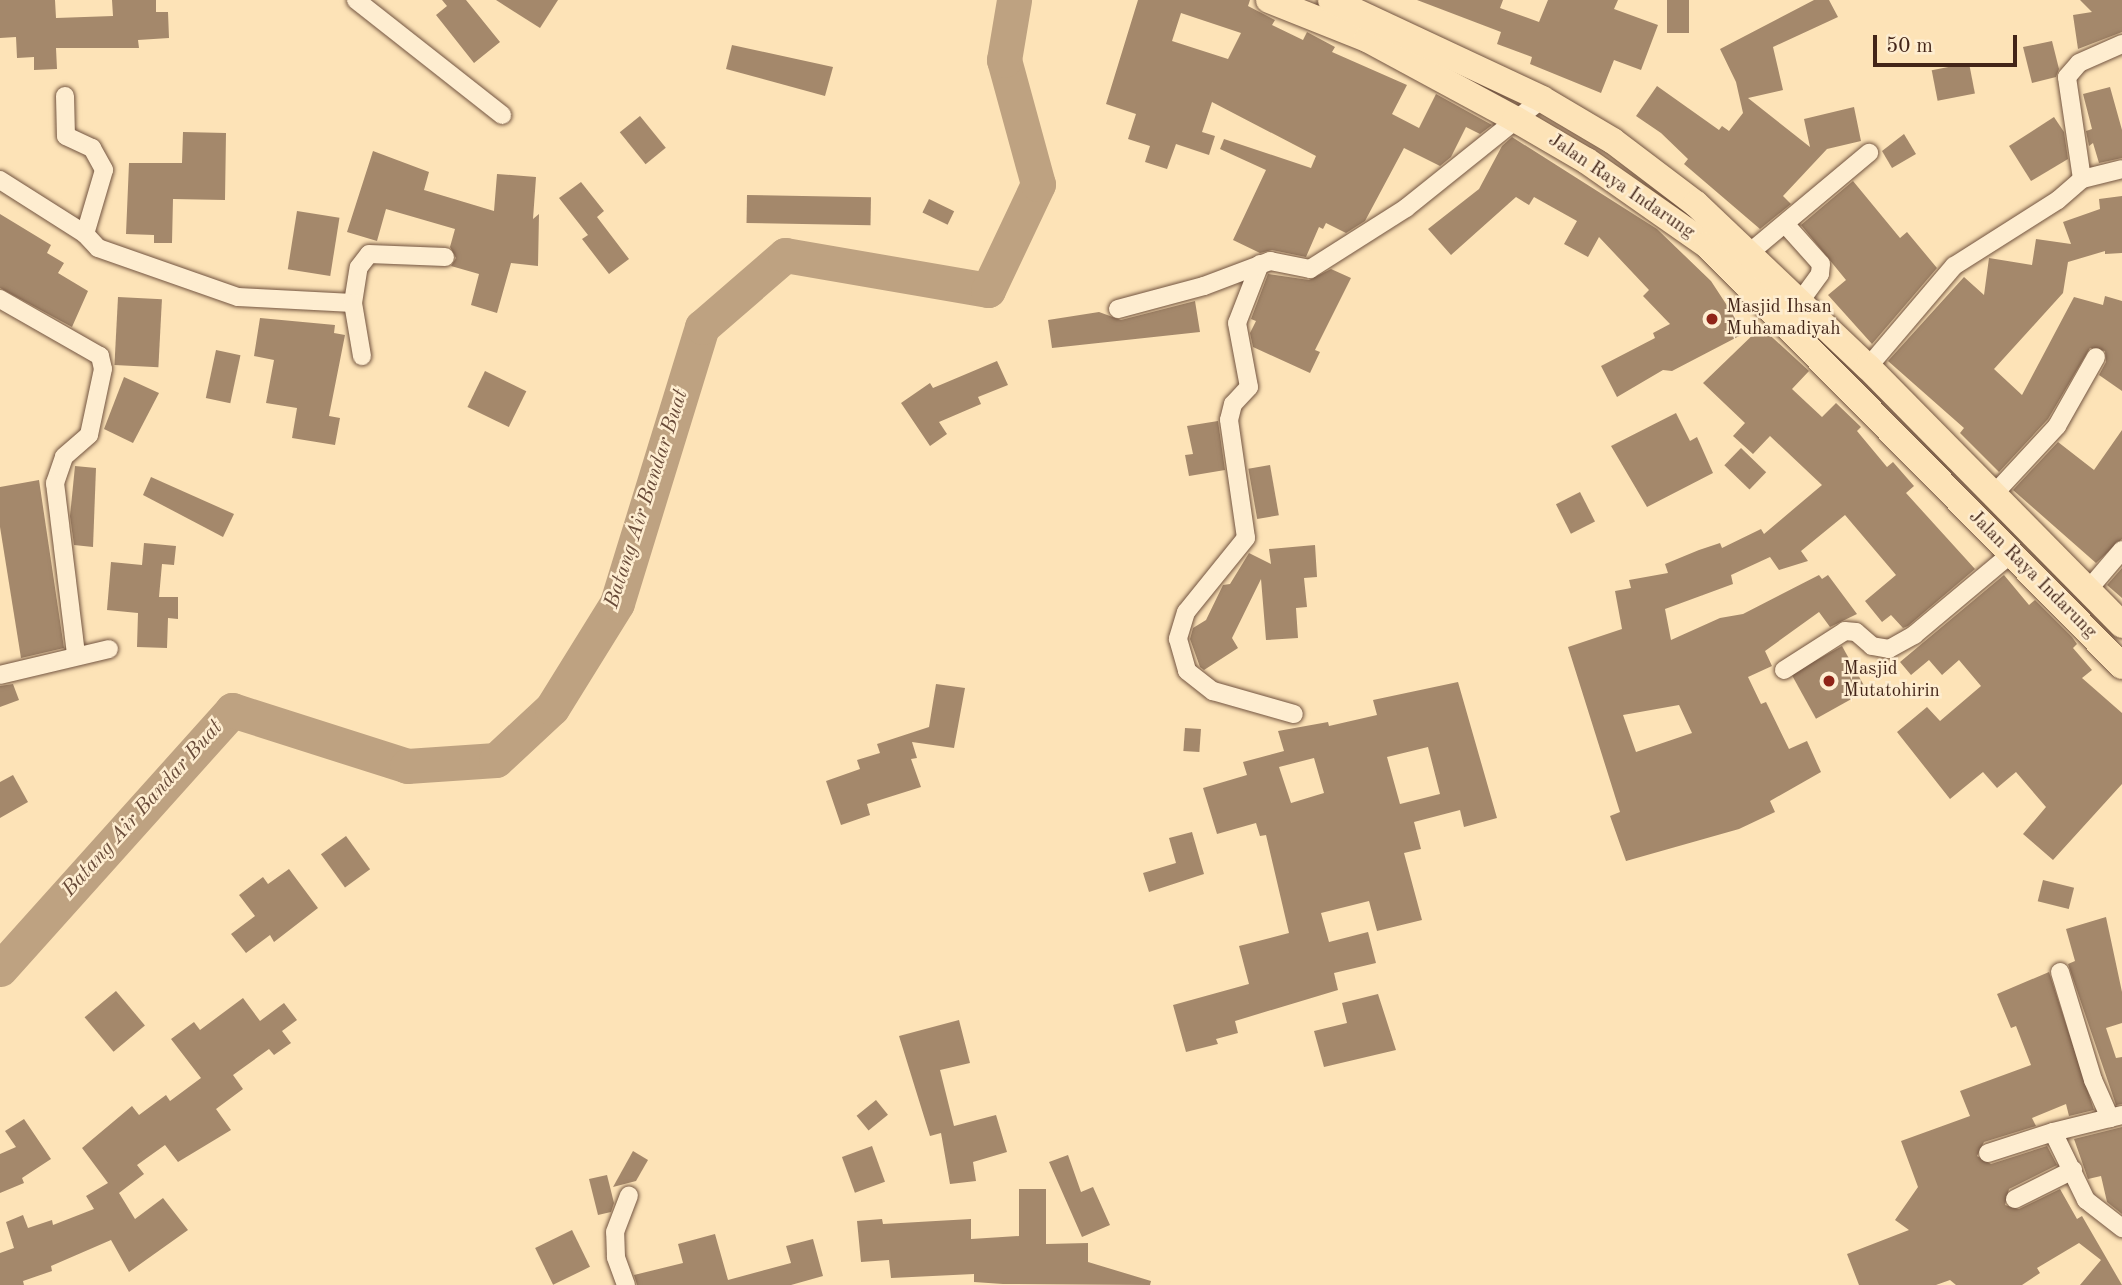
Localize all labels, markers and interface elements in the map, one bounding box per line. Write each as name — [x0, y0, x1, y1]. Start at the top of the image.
scale bar — [1877, 21, 2021, 65]
text: 50 m — [1886, 36, 1933, 57]
street label: Jalan Raya Indarung — [1543, 129, 1699, 245]
place label: Masjid Ihsan Muhamadiyah — [1726, 297, 1840, 341]
marker: Masjid Ihsan Muhamadiyah — [1704, 311, 1720, 327]
water label: Batang Air Bandar Buat — [600, 386, 694, 612]
street label: Jalan Raya Indarung — [1963, 506, 2101, 644]
place label: Masjid Mutatohirin — [1843, 659, 1940, 703]
marker: Masjid Mutatohirin — [1821, 673, 1837, 689]
water label: Batang Air Bandar Buat — [57, 716, 229, 902]

